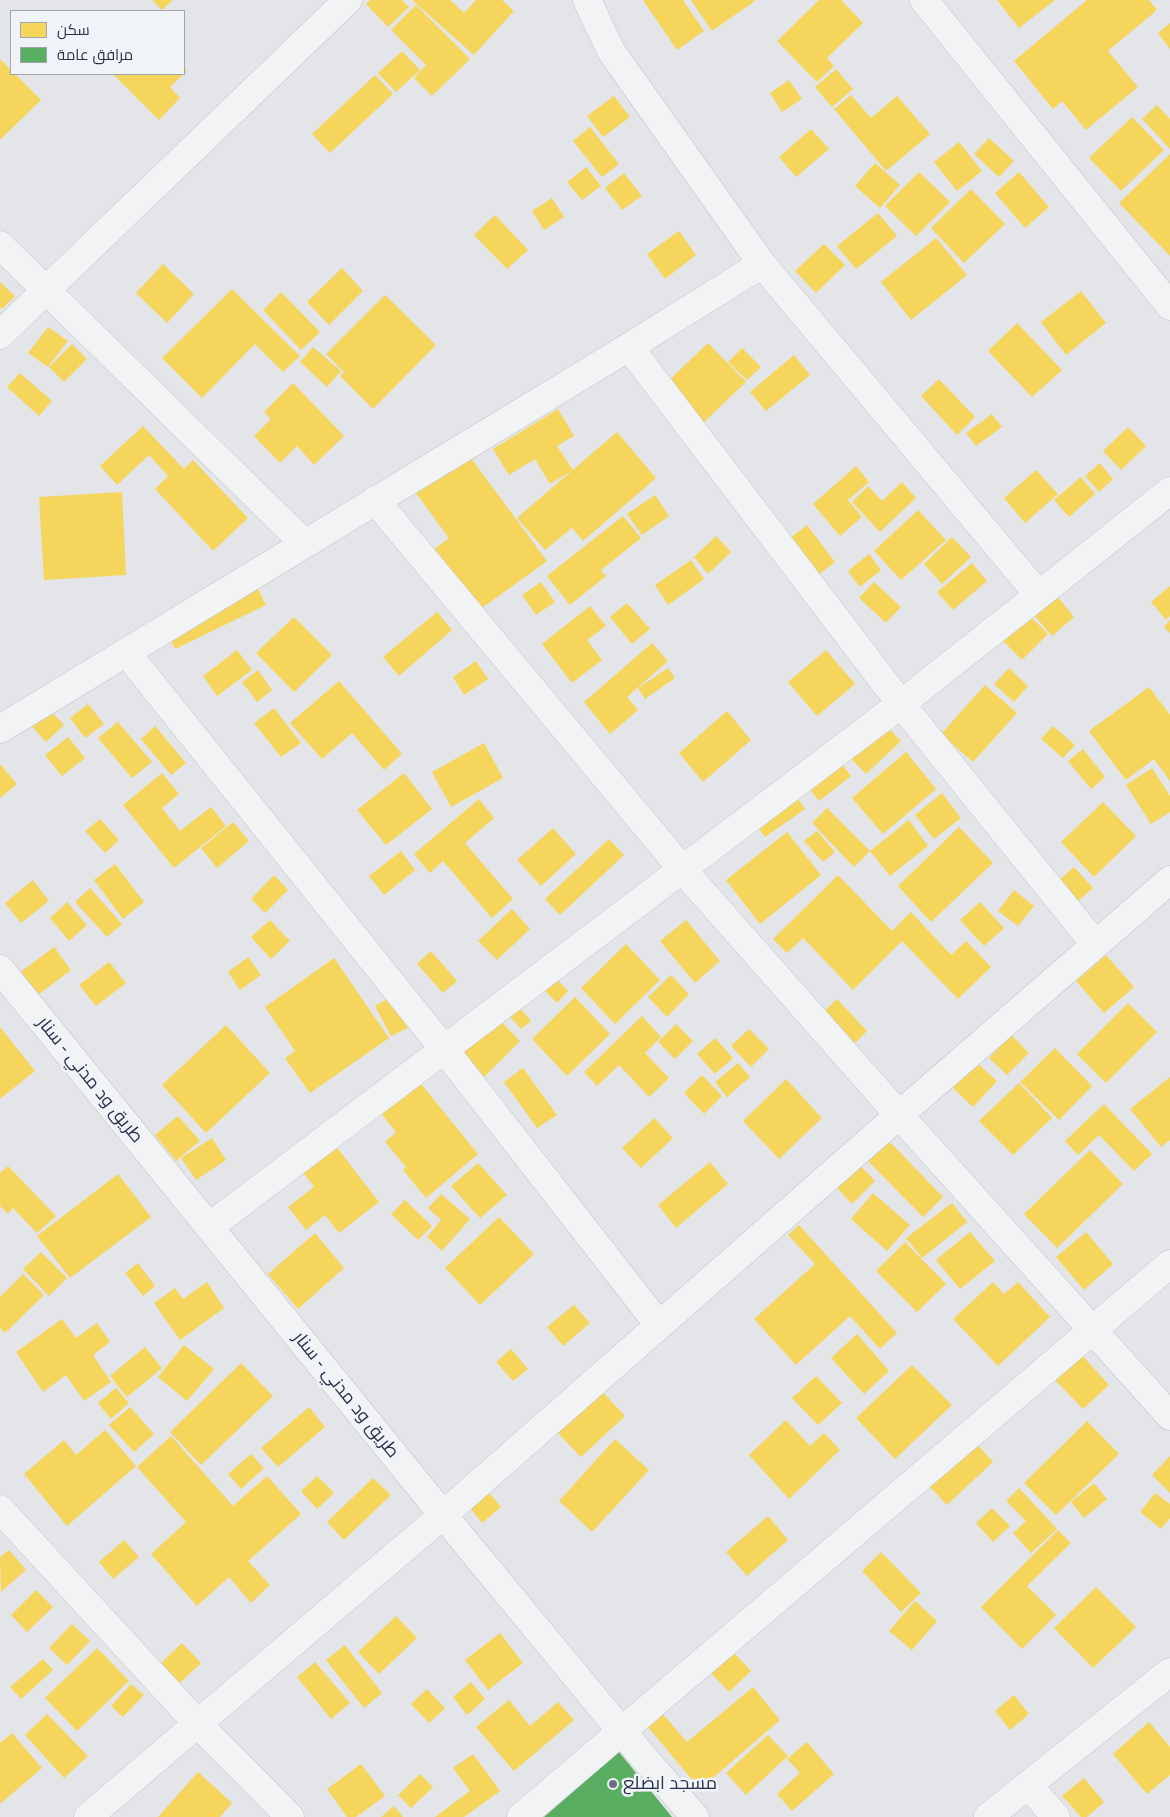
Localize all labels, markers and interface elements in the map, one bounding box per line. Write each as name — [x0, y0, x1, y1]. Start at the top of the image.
legend — [10, 10, 185, 75]
text: سكن — [57, 19, 90, 39]
text: مرافق عامة — [57, 44, 133, 64]
street label: طريق ود مدني - سنار — [32, 1012, 148, 1148]
street label: طريق ود مدني - سنار — [288, 1327, 404, 1463]
place label: مسجد ابضلع — [623, 1773, 717, 1795]
marker: مسجد ابضلع — [607, 1778, 619, 1790]

